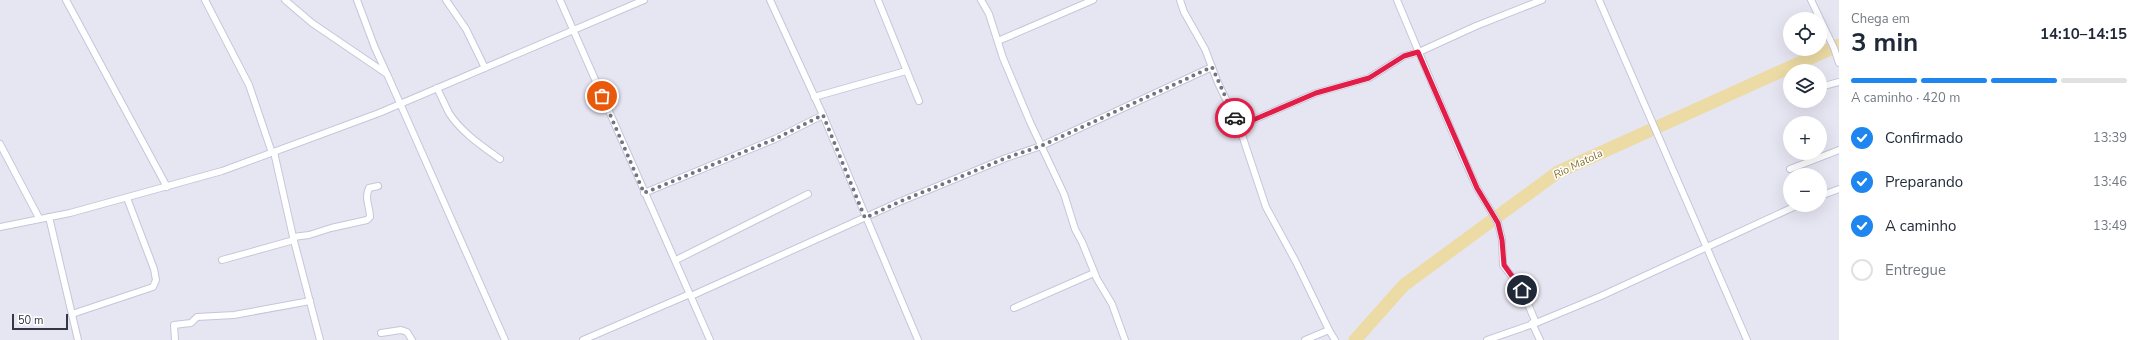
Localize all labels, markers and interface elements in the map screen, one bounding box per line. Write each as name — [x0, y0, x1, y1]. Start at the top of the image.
text: Chega em — [1851, 10, 1910, 28]
map controls — [1783, 12, 1827, 212]
button: locate — [1783, 12, 1827, 56]
text: 14:10–14:15 — [2040, 24, 2127, 44]
text: 3 min — [1851, 25, 1918, 60]
button: layers — [1783, 64, 1827, 108]
pin — [585, 79, 619, 113]
icon: bag — [591, 85, 613, 107]
text: A caminho · 420 m — [1851, 89, 1960, 107]
courier — [1215, 98, 1255, 138]
icon: car — [1224, 107, 1246, 129]
button: + — [1783, 116, 1827, 160]
icon: check — [1851, 127, 1873, 149]
text: Confirmado — [1885, 128, 1963, 148]
text: 13:39 — [2093, 129, 2127, 147]
water label: Rio Matola — [1551, 146, 1605, 182]
button: − — [1783, 168, 1827, 212]
icon: check — [1851, 171, 1873, 193]
text: Preparando — [1885, 172, 1963, 192]
text: 13:46 — [2093, 173, 2127, 191]
icon: check — [1851, 215, 1873, 237]
text: A caminho — [1885, 216, 1956, 236]
text: 13:49 — [2093, 217, 2127, 235]
text: Entregue — [1885, 260, 1946, 280]
pin — [1505, 273, 1539, 307]
icon: home — [1511, 279, 1533, 301]
scale bar — [12, 312, 68, 331]
text: 50 m — [18, 313, 43, 328]

